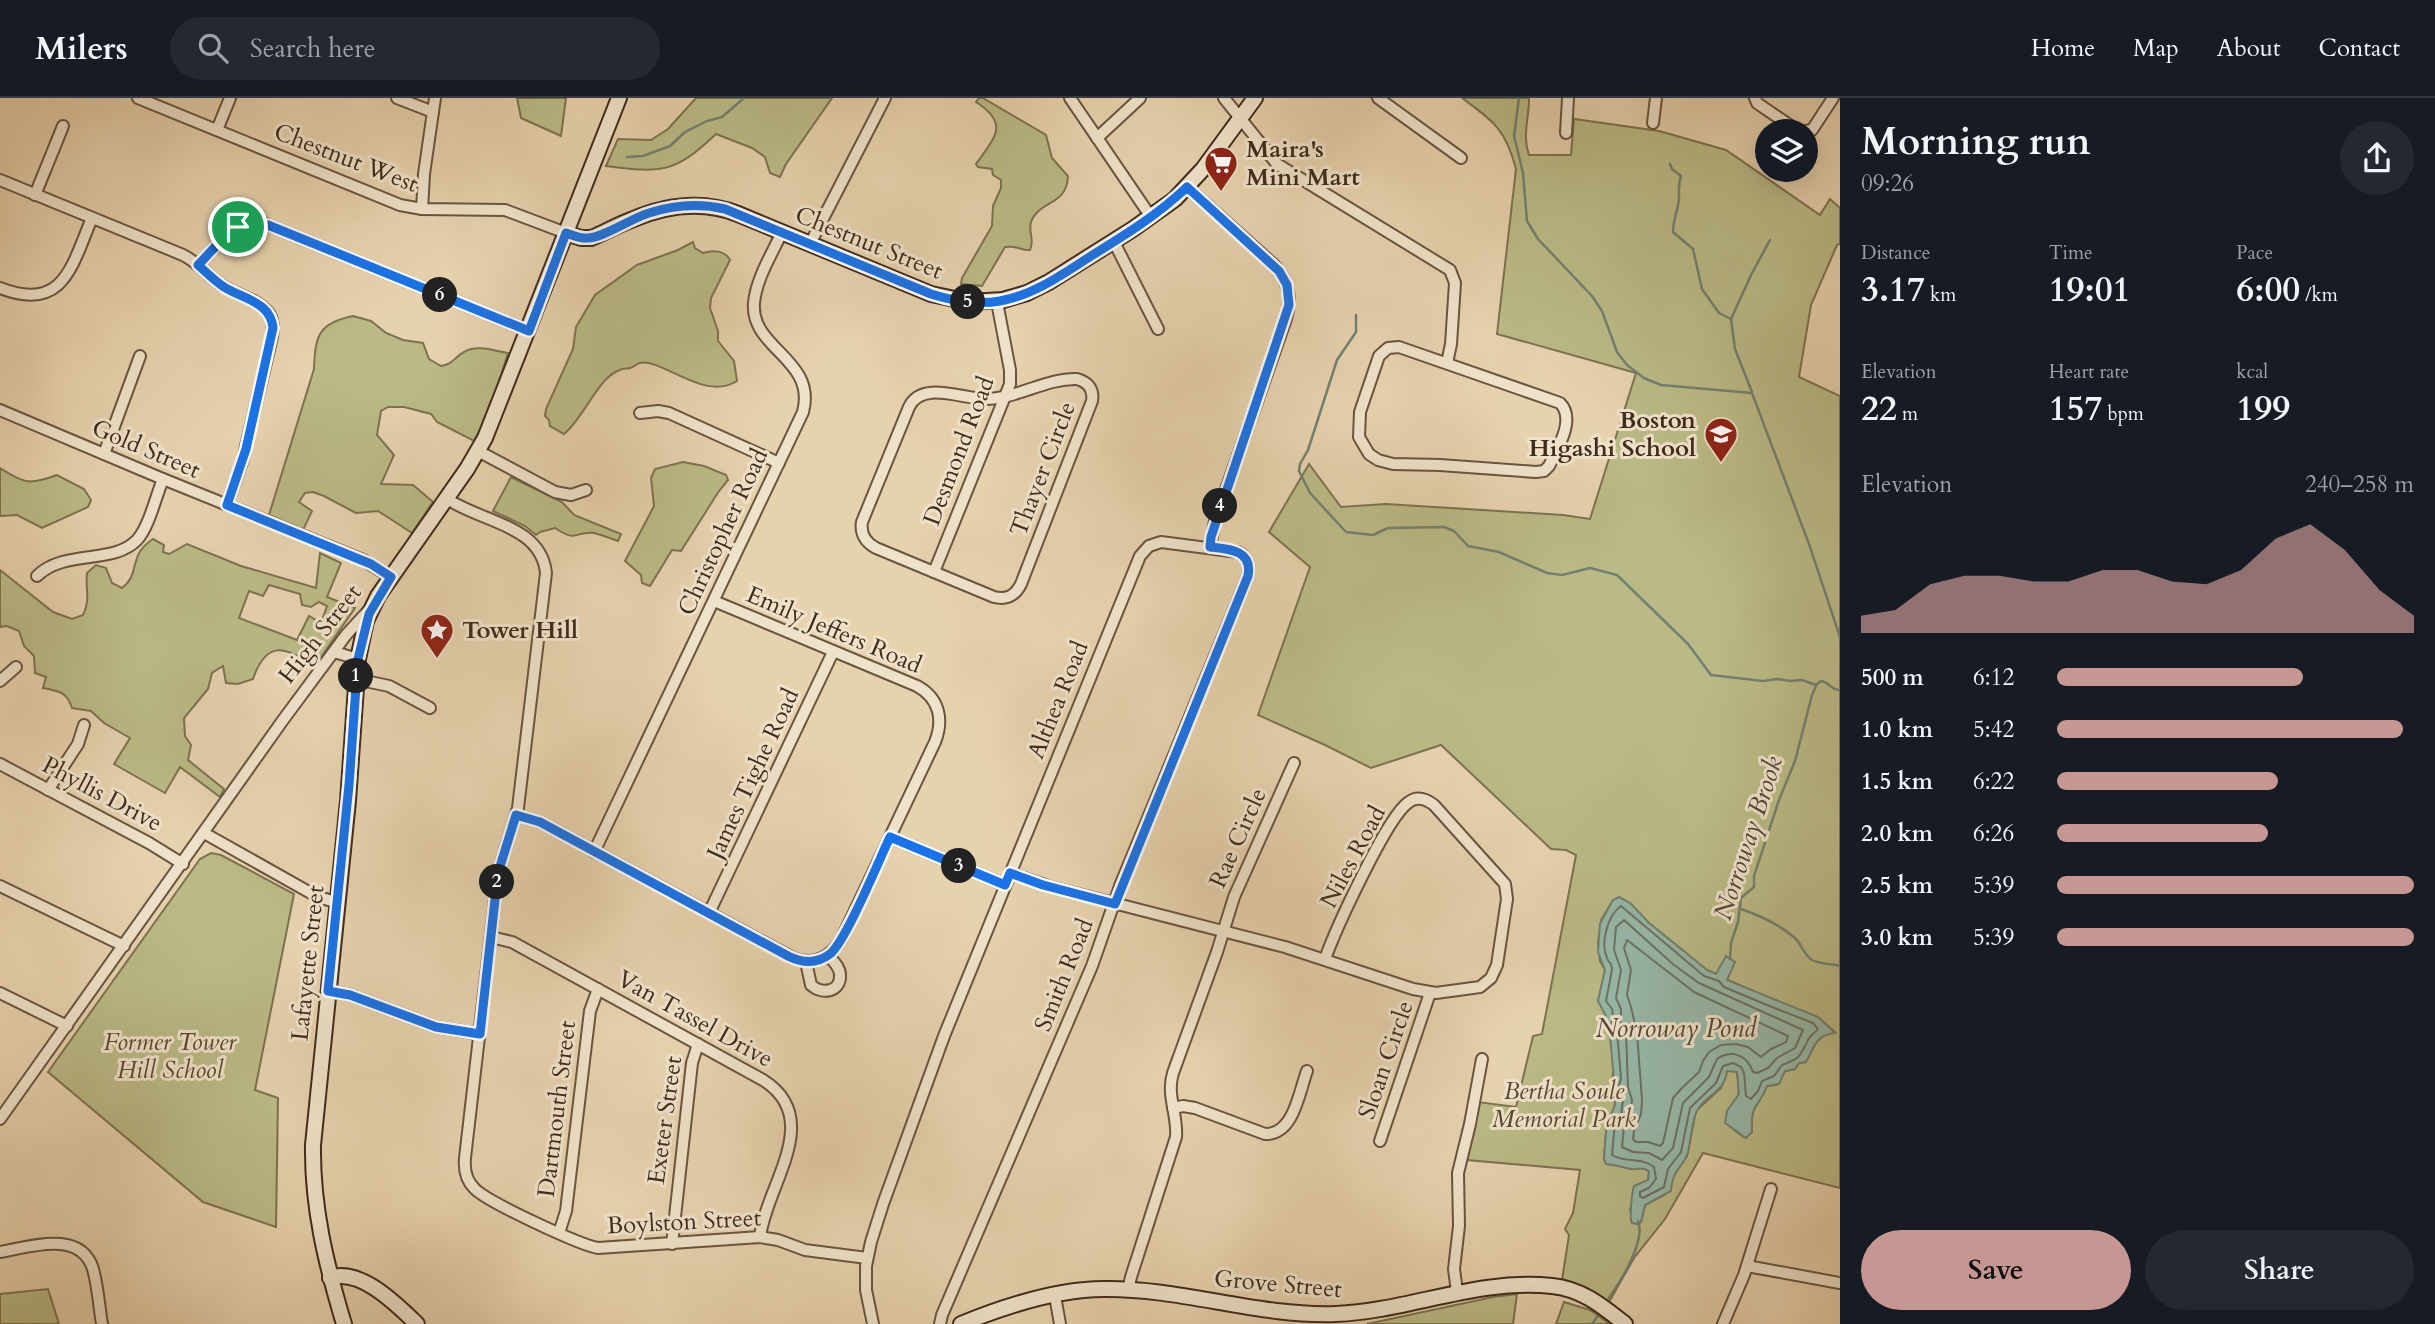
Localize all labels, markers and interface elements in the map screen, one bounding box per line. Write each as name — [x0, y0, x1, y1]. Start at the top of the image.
search box — [170, 17, 660, 80]
text: Milers — [35, 26, 128, 71]
icon: search — [194, 29, 232, 67]
text: Search here — [250, 31, 376, 66]
text: Home — [2031, 32, 2095, 65]
text: Map — [2133, 32, 2179, 65]
text: About — [2217, 32, 2281, 65]
text: Contact — [2319, 32, 2400, 65]
street label: Chestnut West — [269, 115, 423, 201]
text: Morning run — [1861, 116, 2091, 168]
map controls — [1755, 119, 1818, 182]
button: layers — [1755, 119, 1818, 182]
button: share — [2340, 121, 2414, 195]
place label: Maira's Mini Mart — [1246, 133, 1360, 194]
supermarket icon: Maira's Mini Mart — [1202, 144, 1240, 193]
text: 09:26 — [1861, 168, 1914, 199]
pin — [208, 197, 268, 257]
street label: Chestnut Street — [790, 198, 948, 288]
icon: arrive — [219, 208, 257, 246]
text: Distance — [1861, 240, 1930, 266]
text: Time — [2049, 240, 2093, 266]
text: Pace — [2236, 240, 2273, 266]
text: 3.17 — [1861, 266, 1925, 314]
text: 19:01 — [2049, 266, 2131, 314]
text: 6:00 — [2236, 266, 2300, 314]
pin: 6 — [422, 278, 458, 312]
text: 6 — [435, 281, 444, 307]
text: km — [1925, 282, 1956, 308]
text: /km — [2300, 282, 2338, 308]
pin: 5 — [950, 284, 986, 320]
text: 5 — [963, 288, 972, 314]
text: Elevation — [1861, 359, 1936, 385]
text: Heart rate — [2049, 359, 2129, 385]
text: kcal — [2236, 359, 2268, 385]
street label: Desmond Road — [915, 371, 1003, 530]
text: 22 — [1861, 385, 1897, 433]
text: 157 — [2049, 385, 2102, 433]
text: 199 — [2236, 385, 2290, 433]
street label: Thayer Circle — [1002, 397, 1084, 541]
text: m — [1897, 401, 1918, 427]
text: bpm — [2102, 401, 2144, 427]
place label: Boston Higashi School — [1529, 404, 1697, 465]
street label: Gold Street — [87, 411, 206, 487]
school or university icon: Boston Higashi School — [1702, 415, 1740, 464]
street label: Christopher Road — [670, 443, 776, 621]
text: Elevation — [1861, 469, 1952, 500]
text: 240–258 m — [2305, 469, 2414, 500]
pin: 4 — [1202, 488, 1238, 524]
text: 4 — [1215, 492, 1224, 518]
street label: High Street — [271, 577, 369, 691]
street label: Emily Jeffers Road — [741, 578, 927, 682]
place icon: Tower Hill — [418, 611, 456, 660]
place label: Tower Hill — [462, 614, 578, 647]
street label: Althea Road — [1019, 636, 1097, 764]
pin: 1 — [338, 658, 374, 694]
text: 1 — [351, 662, 360, 688]
text: 500 m — [1861, 662, 1924, 693]
text: 6:12 — [1973, 662, 2014, 693]
street label: James Tighe Road — [698, 683, 807, 868]
text: 1.0 km — [1861, 714, 1933, 745]
text: 5:42 — [1973, 714, 2014, 745]
street label: Phyllis Drive — [36, 749, 168, 839]
water label: Norroway Brook — [1705, 752, 1791, 924]
text: 1.5 km — [1861, 766, 1933, 797]
text: 6:22 — [1973, 766, 2014, 797]
street label: Rae Circle — [1201, 783, 1275, 893]
street label: Niles Road — [1312, 800, 1394, 914]
text: 2.0 km — [1861, 818, 1933, 849]
text: 6:26 — [1973, 818, 2014, 849]
pin: 3 — [942, 848, 976, 884]
text: 3 — [954, 852, 963, 878]
pin: 2 — [480, 864, 514, 900]
text: 2 — [492, 868, 501, 894]
text: 2.5 km — [1861, 870, 1933, 901]
text: 5:39 — [1973, 870, 2014, 901]
street label: Lafayette Street — [283, 883, 333, 1042]
street label: Smith Road — [1026, 913, 1102, 1036]
text: 3.0 km — [1861, 922, 1933, 953]
text: 5:39 — [1973, 922, 2014, 953]
street label: Van Tassel Drive — [611, 962, 779, 1076]
street label: Sloan Circle — [1350, 996, 1422, 1124]
water label: Norroway Pond — [1596, 1011, 1758, 1046]
street label: Dartmouth Street — [530, 1018, 584, 1199]
park label: Former Tower Hill School — [104, 1026, 237, 1087]
street label: Exeter Street — [640, 1053, 690, 1186]
park label: Bertha Soule Memorial Park — [1492, 1075, 1636, 1136]
street label: Boylston Street — [606, 1201, 762, 1243]
button: Save — [1861, 1230, 2131, 1310]
button: Share — [2145, 1230, 2414, 1310]
street label: Grove Street — [1213, 1262, 1344, 1306]

